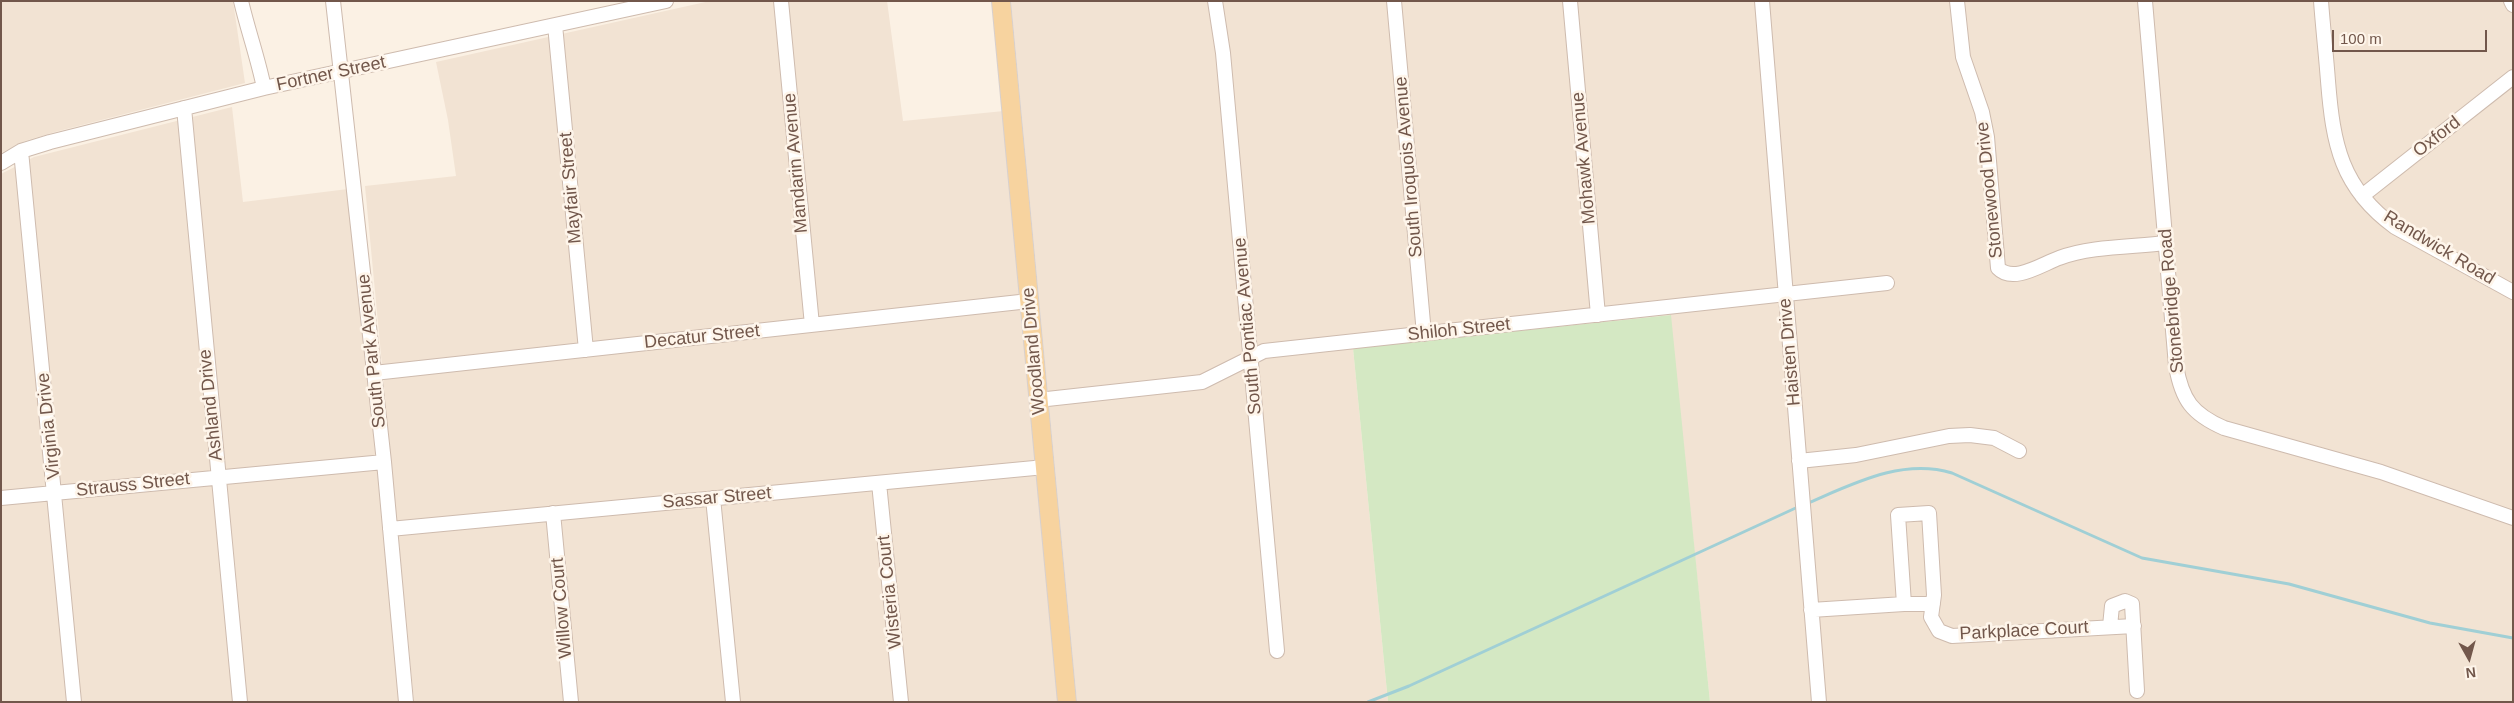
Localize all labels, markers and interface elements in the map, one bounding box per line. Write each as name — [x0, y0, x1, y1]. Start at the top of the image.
scale bar — [2334, 20, 2489, 52]
text: 100 m — [2340, 30, 2382, 47]
street label: Fortner Street — [274, 52, 388, 96]
street label: South Iroquois Avenue — [1390, 76, 1428, 258]
street label: Mohawk Avenue — [1567, 91, 1601, 225]
street label: Mandarin Avenue — [779, 92, 813, 234]
street label: Oxford — [2409, 112, 2465, 162]
street label: Stonewood Drive — [1972, 121, 2008, 259]
street label: Mayfair Street — [555, 131, 587, 245]
street label: Randwick Road — [2379, 206, 2499, 290]
street label: Stonebridge Road — [2155, 228, 2189, 374]
street label: South Pontiac Avenue — [1229, 236, 1267, 416]
street label: South Park Avenue — [353, 273, 391, 429]
street label: Woodland Drive — [1018, 286, 1050, 416]
street label: Haisten Drive — [1775, 297, 1805, 407]
street label: Shiloh Street — [1407, 314, 1511, 346]
street label: Decatur Street — [643, 320, 761, 354]
street label: Ashland Drive — [194, 348, 228, 462]
street label: Virginia Drive — [33, 372, 65, 480]
street label: Strauss Street — [75, 468, 191, 502]
street label: Sassar Street — [662, 482, 772, 514]
street label: Wisteria Court — [873, 534, 907, 650]
street label: Willow Court — [547, 557, 577, 659]
street label: Parkplace Court — [1959, 617, 2089, 645]
north arrow — [2444, 633, 2494, 683]
text: N — [2465, 664, 2477, 681]

